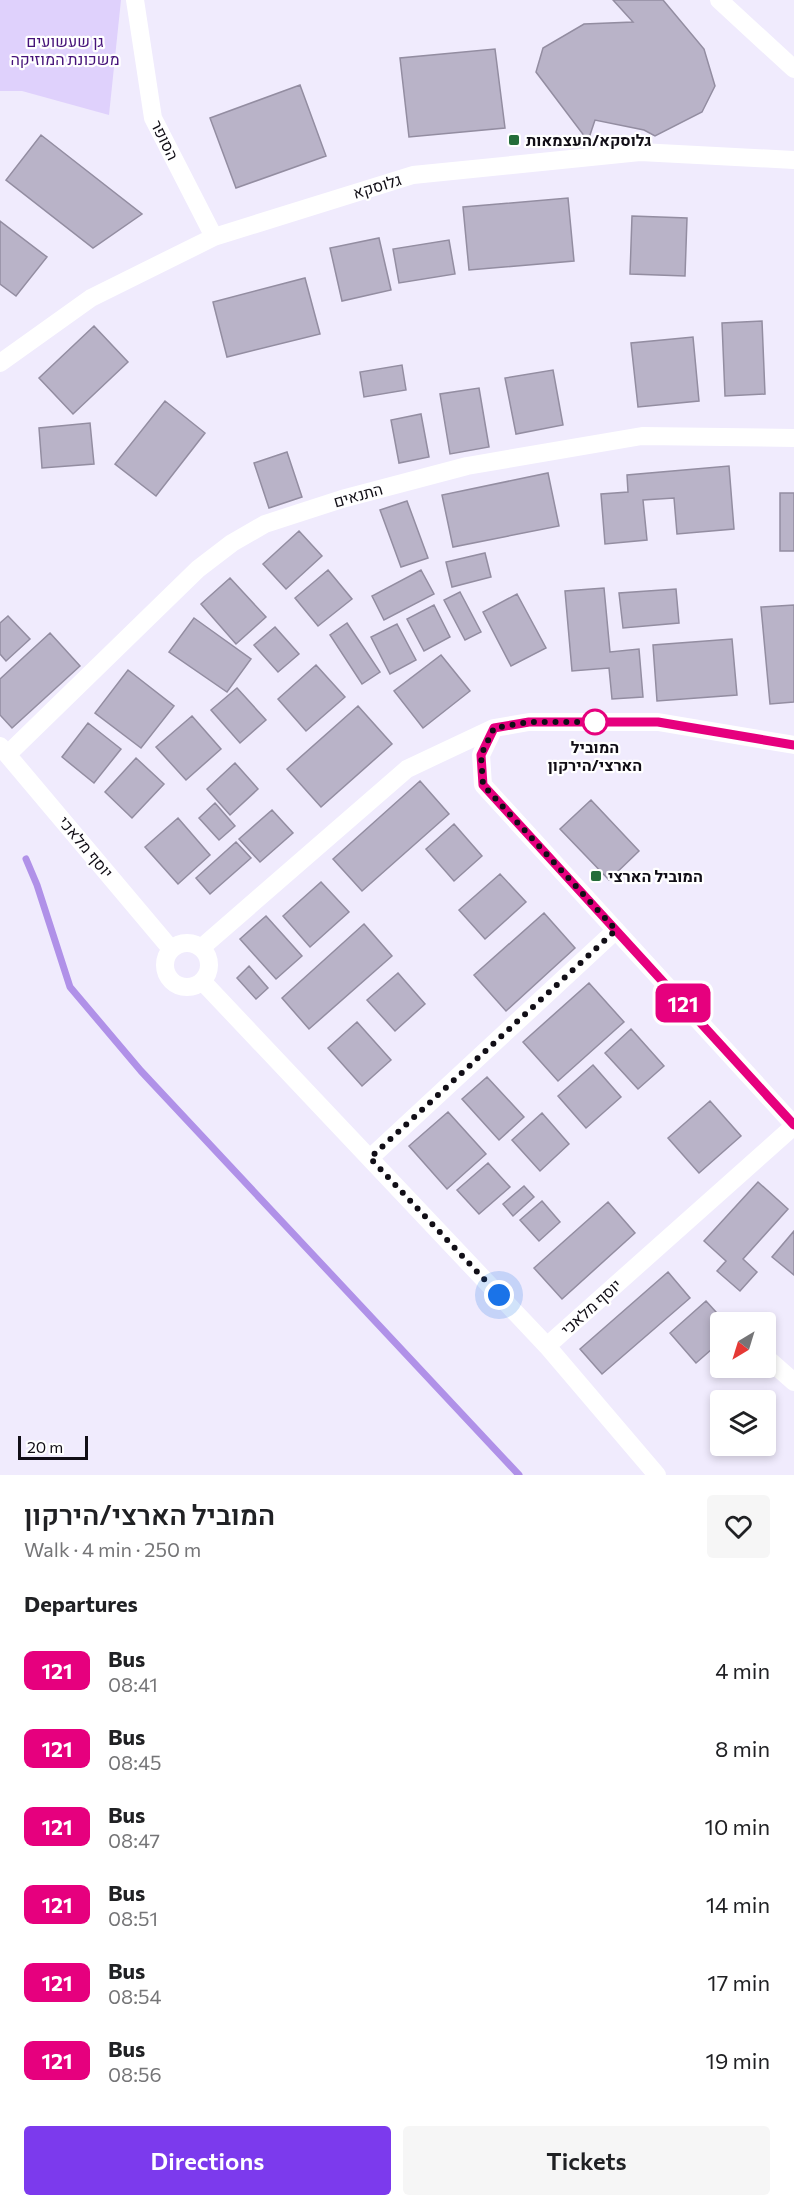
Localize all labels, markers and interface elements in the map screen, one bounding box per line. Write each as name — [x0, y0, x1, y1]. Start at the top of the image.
park label: גן שעשועים משכונת המוזיקה — [10, 31, 120, 68]
street label: הסופר — [148, 117, 183, 163]
place label: גלוסקא/העצמאות — [526, 130, 651, 149]
marker: גלוסקא/העצמאות — [507, 133, 521, 147]
street label: גלוסקא — [350, 169, 403, 202]
street label: התנאים — [331, 478, 385, 511]
marker: המוביל הארצי/הירקון — [582, 709, 608, 735]
place label: המוביל הארצי/הירקון — [548, 737, 642, 774]
street label: יוסף מלאכי — [55, 812, 118, 881]
place label: המוביל הארצי — [608, 866, 703, 885]
marker: המוביל הארצי — [589, 869, 603, 883]
line badge: 121 — [648, 984, 718, 1022]
text: 121 — [668, 991, 698, 1016]
street label: יוסף מלאכי — [557, 1275, 625, 1339]
your location — [484, 1280, 514, 1310]
north arrow — [710, 1312, 776, 1378]
map controls — [710, 1312, 776, 1456]
button: layers — [710, 1390, 776, 1456]
scale bar — [18, 1433, 88, 1460]
text: 20 m — [27, 1437, 63, 1456]
button: heart — [707, 1495, 770, 1558]
text: המוביל הארצי/הירקון — [24, 1497, 275, 1531]
text: Walk · 4 min · 250 m — [24, 1537, 201, 1561]
text: Departures — [24, 1590, 138, 1617]
text: Bus — [108, 1645, 145, 1672]
text: 4 min — [715, 1657, 770, 1684]
text: 121 — [42, 1658, 72, 1683]
text: 08:41 — [108, 1672, 158, 1696]
text: Bus — [108, 1723, 145, 1750]
text: 8 min — [715, 1735, 770, 1762]
text: 121 — [42, 1736, 72, 1761]
text: 08:45 — [108, 1750, 161, 1774]
text: Bus — [108, 1801, 145, 1828]
text: 10 min — [705, 1813, 770, 1840]
text: 121 — [42, 1814, 72, 1839]
text: 08:47 — [108, 1828, 160, 1852]
text: Bus — [108, 1879, 145, 1906]
text: 14 min — [706, 1891, 770, 1918]
text: 121 — [42, 1892, 72, 1917]
text: 08:51 — [108, 1906, 158, 1930]
text: Bus — [108, 1957, 145, 1984]
text: 17 min — [707, 1969, 770, 1996]
text: 121 — [42, 1970, 72, 1995]
text: 08:54 — [108, 1984, 161, 2008]
text: Bus — [108, 2035, 145, 2062]
text: 19 min — [706, 2047, 770, 2074]
text: 121 — [42, 2048, 72, 2073]
text: 08:56 — [108, 2062, 162, 2086]
button: Directions — [24, 2126, 391, 2195]
button: Tickets — [403, 2126, 770, 2195]

